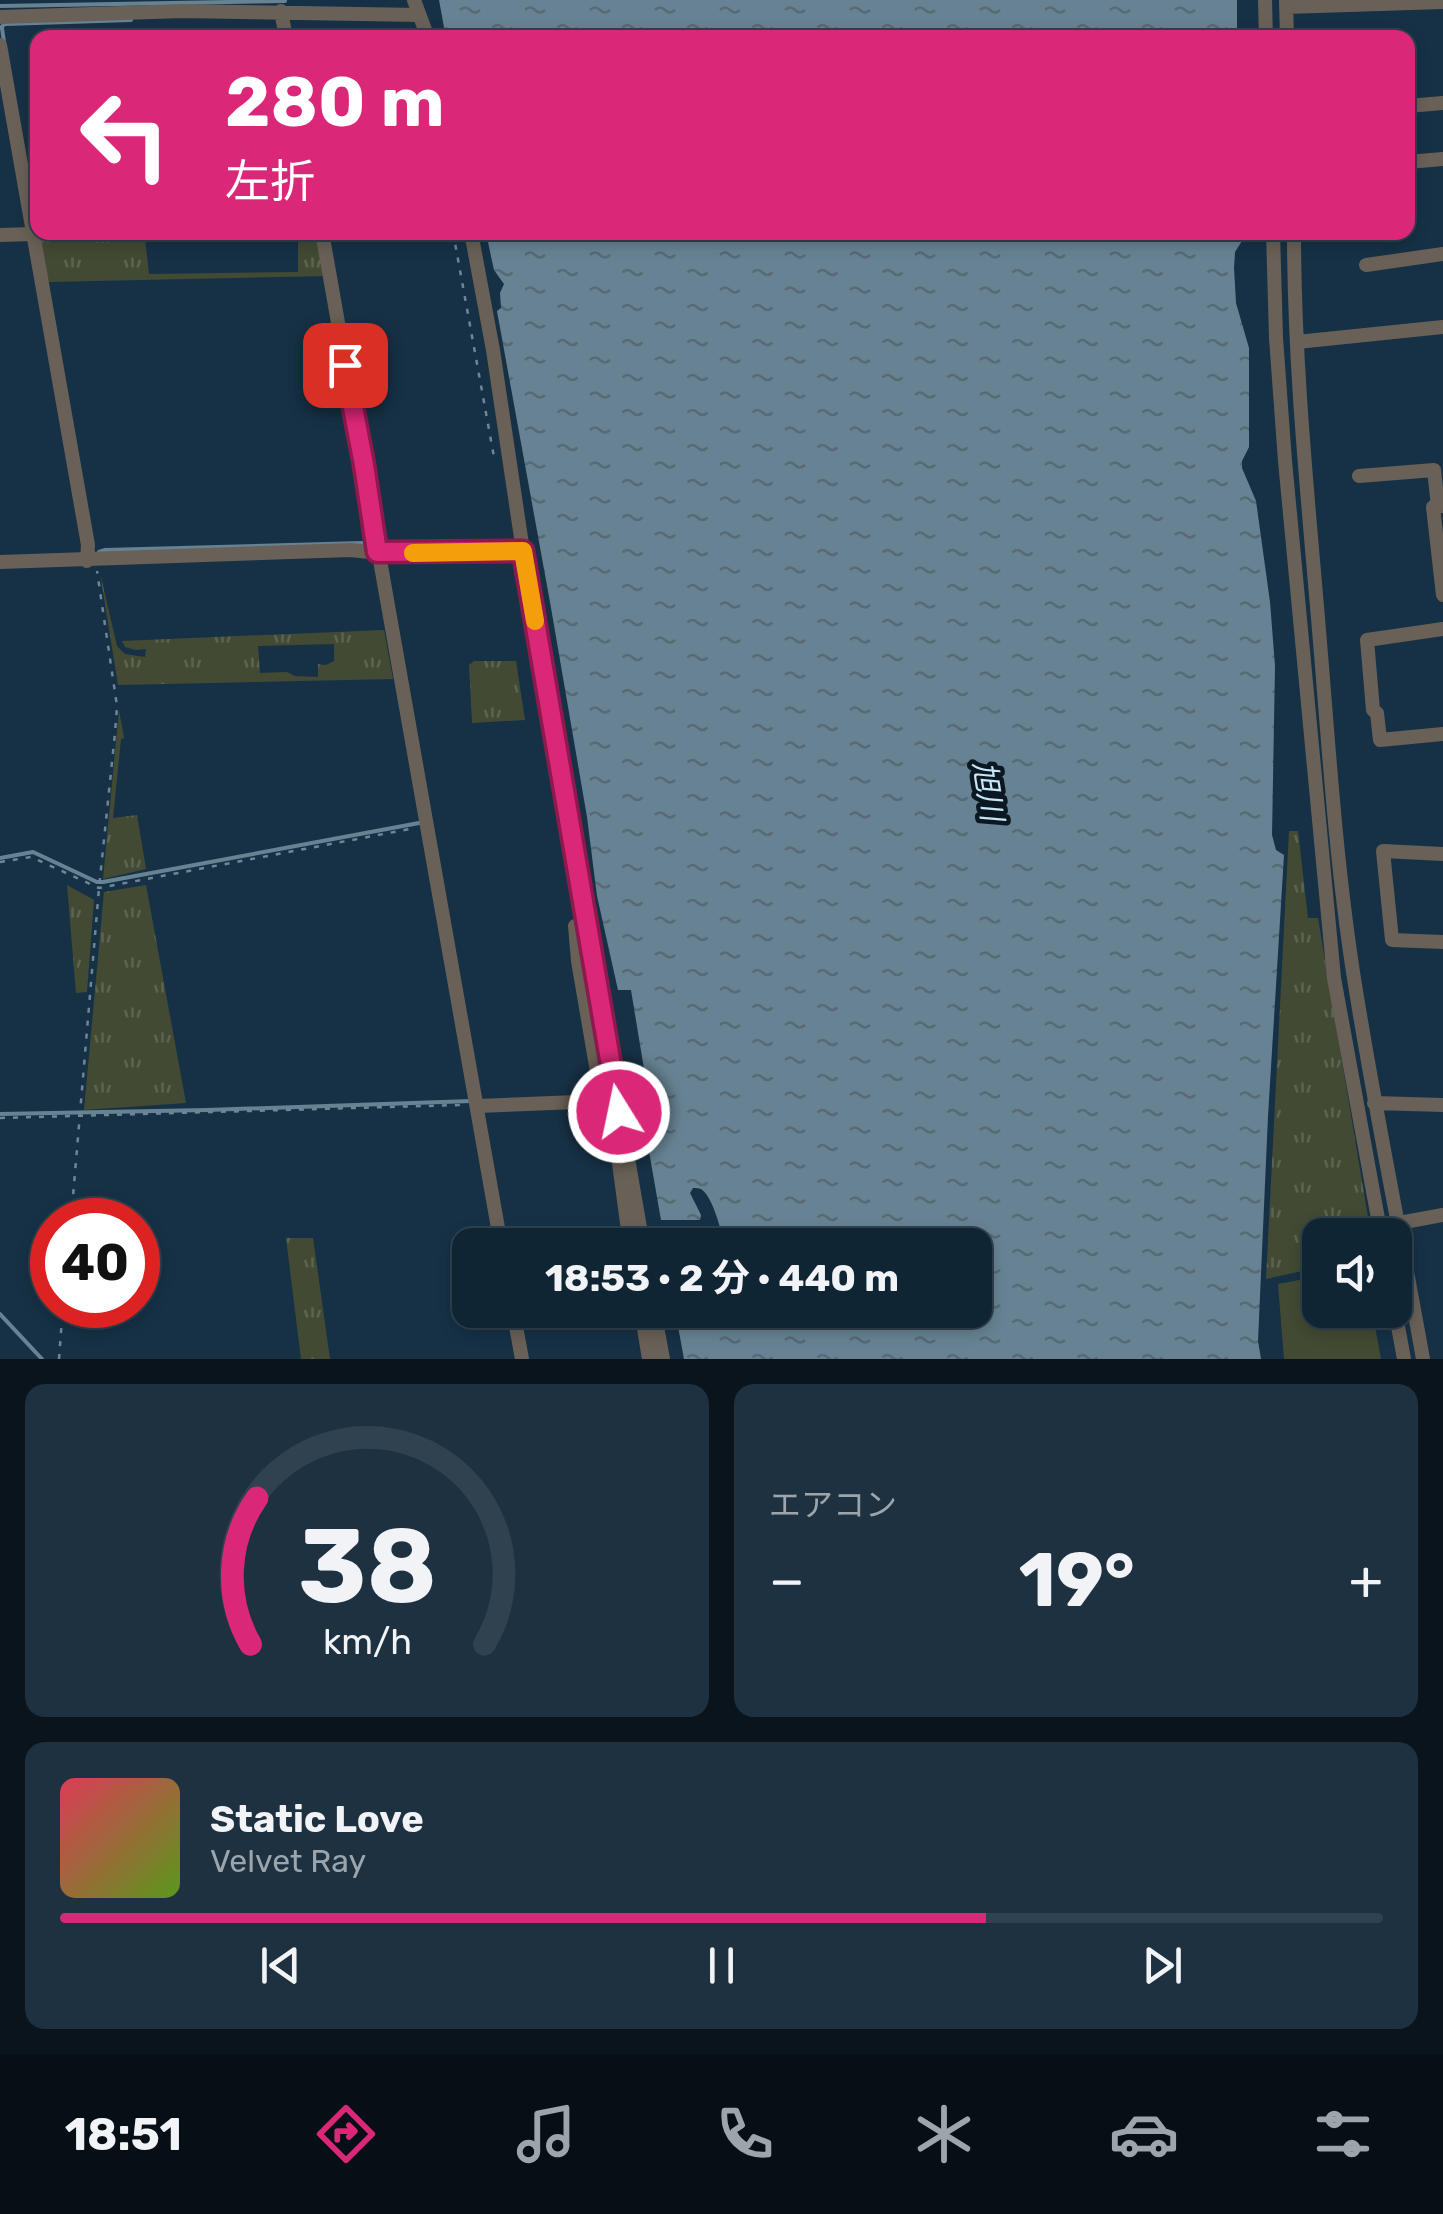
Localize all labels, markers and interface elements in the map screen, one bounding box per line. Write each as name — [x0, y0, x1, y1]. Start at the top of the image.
text: 280 m — [225, 61, 445, 144]
icon: left — [60, 70, 190, 200]
text: 左折 — [225, 155, 315, 208]
pin — [303, 323, 388, 408]
icon: arrive — [318, 338, 373, 393]
water label: 旭川 — [966, 759, 1011, 826]
position arrow — [567, 1060, 671, 1164]
speed limit sign: 40 — [30, 1198, 160, 1328]
map controls — [1302, 1218, 1412, 1328]
button: sound — [1302, 1218, 1412, 1328]
text: 18:53 · 2 分 · 440 m — [545, 1255, 899, 1301]
text: エアコン — [769, 1486, 897, 1524]
text: 38 — [298, 1505, 436, 1628]
text: 19° — [1019, 1536, 1135, 1625]
text: − — [769, 1548, 805, 1613]
text: + — [1349, 1548, 1383, 1613]
text: km/h — [322, 1621, 412, 1663]
text: Static Love — [210, 1796, 424, 1842]
text: Velvet Ray — [210, 1842, 366, 1880]
icon: previous — [253, 1938, 308, 1993]
icon: pause — [694, 1938, 749, 1993]
icon: next — [1135, 1938, 1190, 1993]
icon: directions — [311, 2099, 381, 2169]
icon: music — [511, 2099, 581, 2169]
icon: phone — [710, 2099, 780, 2169]
icon: climate — [909, 2099, 979, 2169]
icon: car — [1109, 2099, 1179, 2169]
icon: filters — [1308, 2099, 1378, 2169]
text: 18:51 — [65, 2108, 182, 2161]

